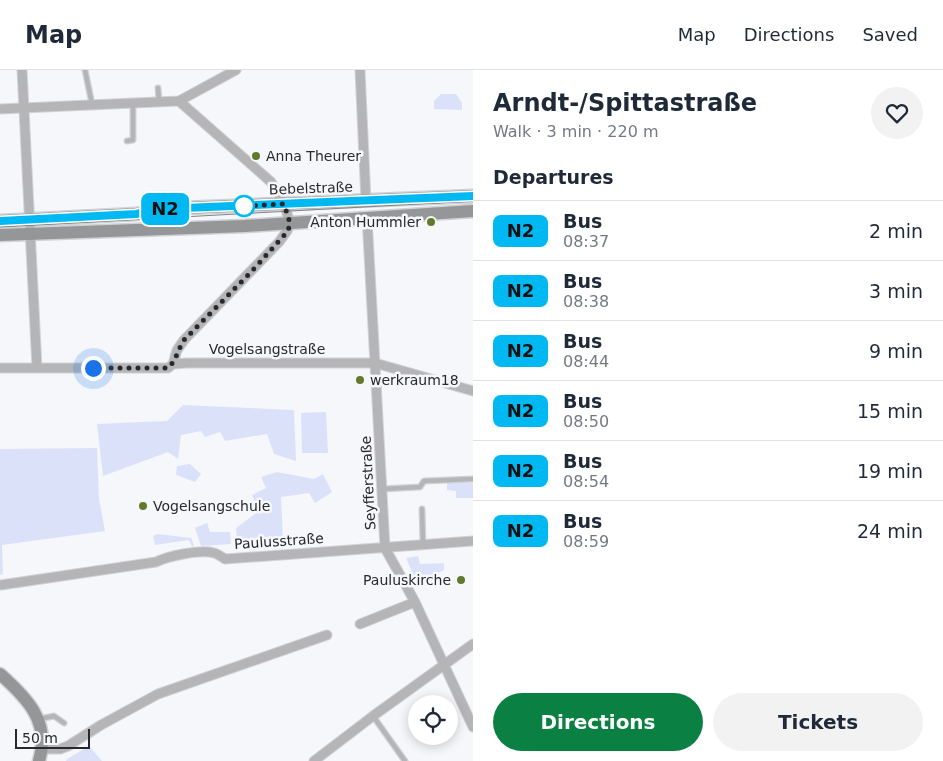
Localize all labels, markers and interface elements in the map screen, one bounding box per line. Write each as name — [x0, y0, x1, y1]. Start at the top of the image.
text: Map — [25, 21, 82, 49]
text: Map — [678, 24, 716, 45]
text: Directions — [744, 24, 834, 45]
text: Saved — [862, 24, 918, 45]
button: heart — [871, 87, 923, 139]
text: Arndt-/Spittastraße — [493, 89, 757, 117]
text: Walk · 3 min · 220 m — [493, 122, 658, 141]
place label: Anna Theurer — [266, 148, 361, 164]
marker: Anna Theurer — [250, 150, 262, 162]
text: Departures — [493, 166, 614, 188]
street label: Bebelstraße — [269, 179, 353, 197]
line badge: N2 — [142, 193, 188, 225]
unlabelled marker — [233, 195, 255, 217]
text: N2 — [151, 198, 179, 219]
text: Bus — [563, 210, 602, 232]
place label: Anton Hummler — [310, 214, 421, 230]
marker: Anton Hummler — [425, 216, 437, 228]
text: N2 — [507, 220, 534, 241]
text: 2 min — [869, 220, 923, 242]
text: 08:37 — [563, 232, 609, 251]
text: Bus — [563, 270, 602, 292]
text: N2 — [507, 280, 534, 301]
text: 3 min — [869, 280, 923, 302]
text: 08:38 — [563, 292, 609, 311]
text: Bus — [563, 330, 602, 352]
text: N2 — [507, 340, 534, 361]
text: 9 min — [869, 340, 923, 362]
street label: Vogelsangstraße — [209, 341, 325, 357]
text: 08:44 — [563, 352, 609, 371]
your location — [81, 356, 106, 381]
place label: werkraum18 — [370, 372, 459, 388]
marker: werkraum18 — [354, 374, 366, 386]
text: Bus — [563, 390, 602, 412]
text: N2 — [507, 400, 534, 421]
text: 15 min — [857, 400, 923, 422]
text: 08:50 — [563, 412, 609, 431]
street label: Seyfferstraße — [358, 435, 378, 531]
text: Bus — [563, 450, 602, 472]
text: N2 — [507, 460, 534, 481]
text: 19 min — [857, 460, 923, 482]
text: 08:54 — [563, 472, 609, 491]
place label: Vogelsangschule — [153, 498, 270, 514]
marker: Vogelsangschule — [137, 500, 149, 512]
text: Bus — [563, 510, 602, 532]
text: N2 — [507, 520, 534, 541]
text: 24 min — [857, 520, 923, 542]
street label: Paulusstraße — [234, 530, 324, 552]
text: 08:59 — [563, 532, 609, 551]
place label: Pauluskirche — [363, 572, 451, 588]
marker: Pauluskirche — [455, 574, 467, 586]
button: Directions — [493, 693, 703, 751]
button: Tickets — [713, 693, 923, 751]
map controls — [408, 695, 458, 745]
button: locate — [408, 695, 458, 745]
scale bar — [15, 726, 90, 749]
text: 50 m — [22, 730, 58, 746]

